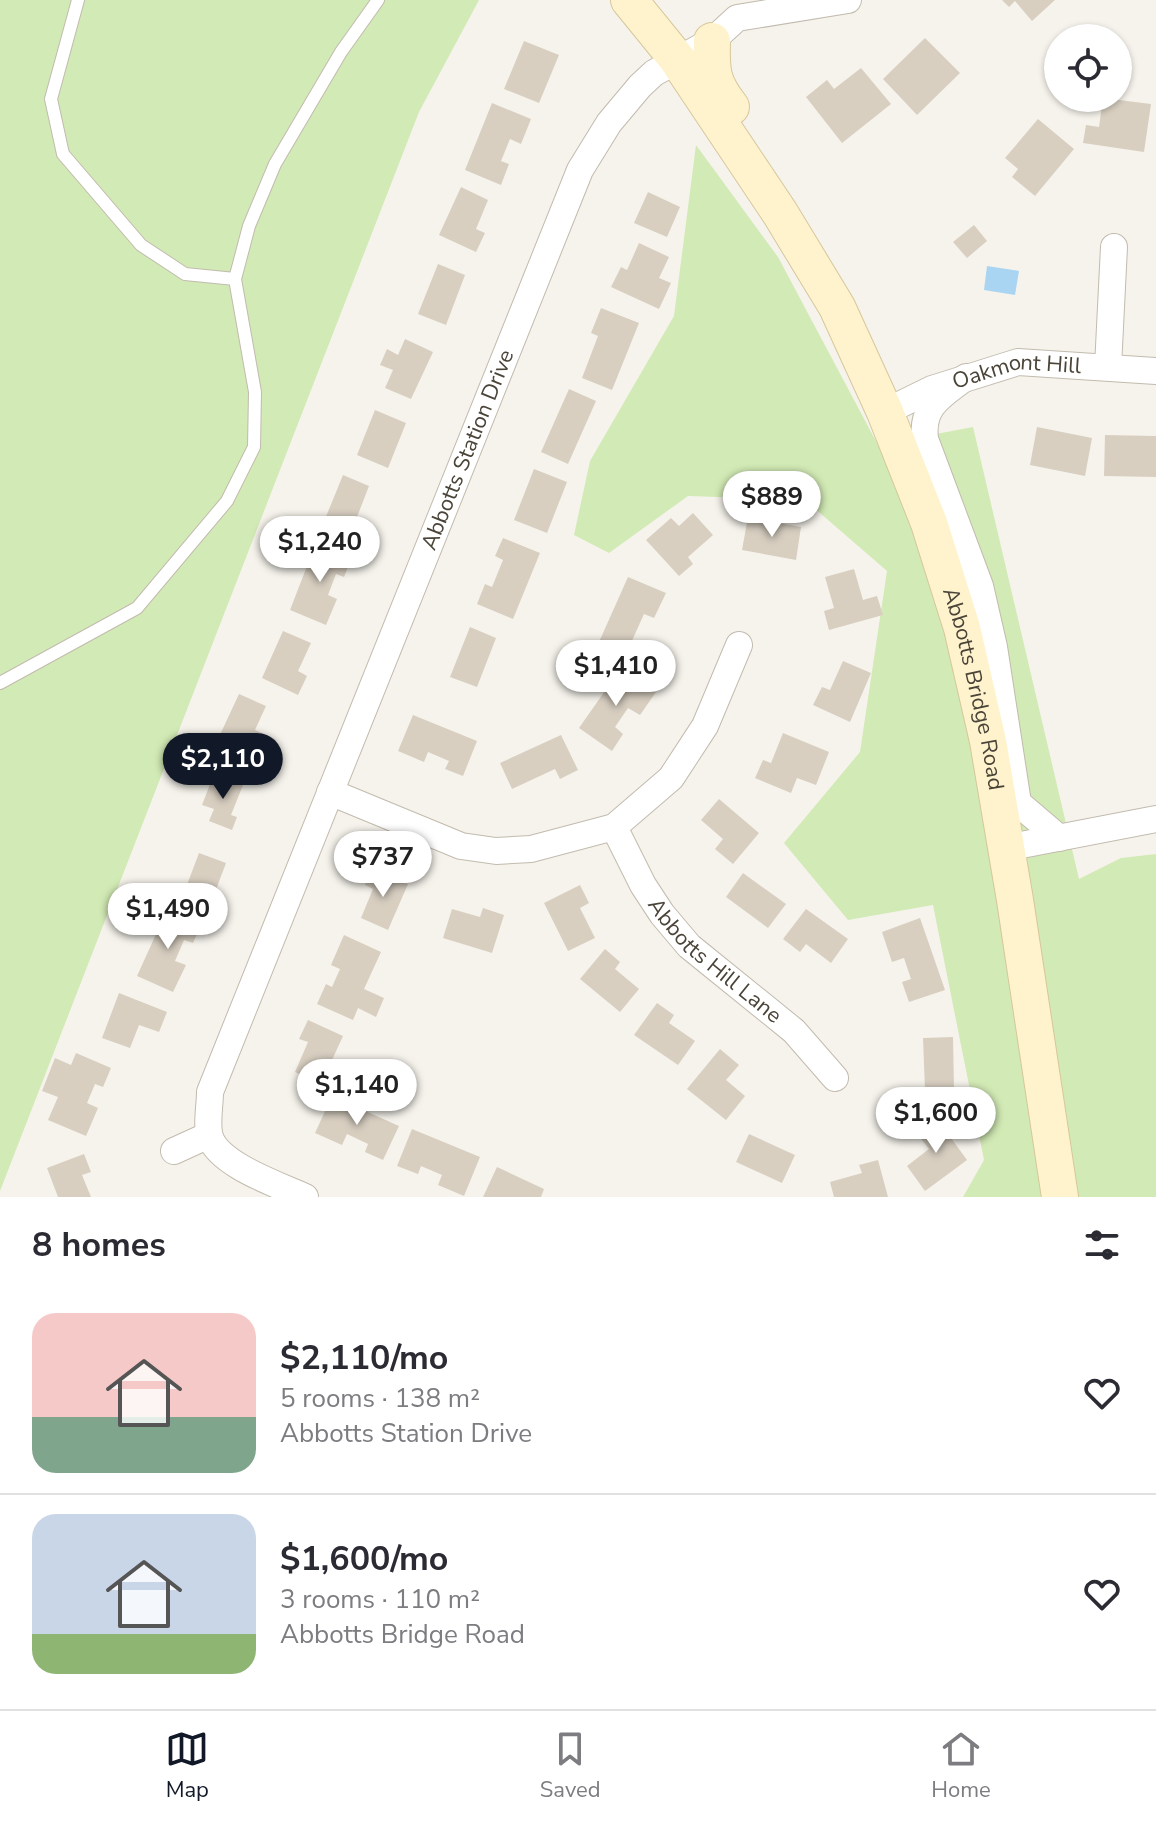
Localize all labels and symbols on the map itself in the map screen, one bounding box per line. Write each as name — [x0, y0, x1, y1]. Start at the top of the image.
street label: Abbotts Station Drive — [414, 345, 521, 554]
street label: Oakmont Hill — [948, 347, 1083, 397]
pin: $889 — [725, 471, 819, 539]
pin: $1,240 — [255, 516, 385, 584]
street label: Abbotts Bridge Road — [935, 584, 1011, 792]
pin: $1,410 — [551, 640, 681, 708]
pin: $2,110 — [158, 733, 288, 801]
pin: $737 — [336, 831, 430, 899]
pin: $1,490 — [103, 883, 233, 951]
street label: Abbotts Hill Lane — [641, 892, 788, 1030]
pin: $1,140 — [292, 1059, 422, 1127]
pin: $1,600 — [871, 1087, 1001, 1155]

